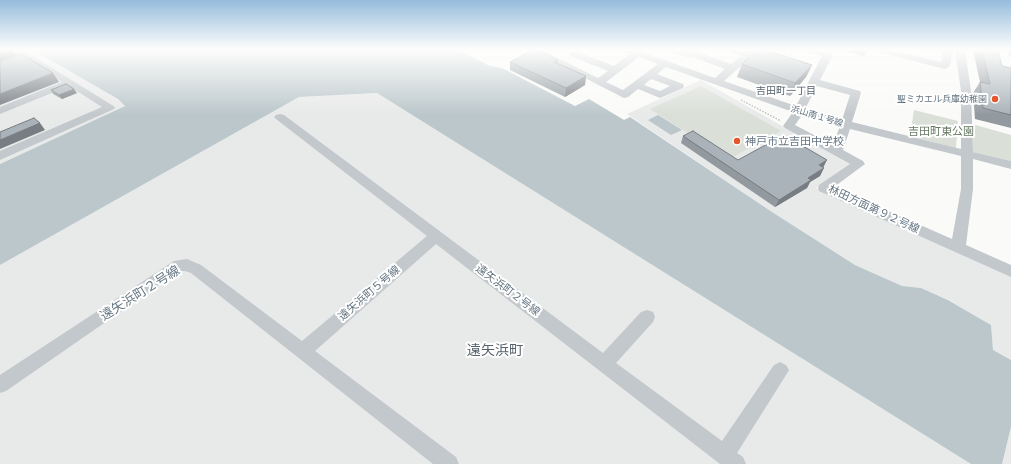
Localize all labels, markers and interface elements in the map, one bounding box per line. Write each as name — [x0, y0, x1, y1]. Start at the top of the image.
district label: 吉田町一丁目 — [756, 85, 816, 97]
place label: 聖ミカエル兵庫幼稚園 — [897, 94, 987, 104]
marker: 聖ミカエル兵庫幼稚園 — [990, 94, 1000, 104]
street label: 浜山南１号線 — [790, 103, 844, 129]
park label: 吉田町東公園 — [908, 124, 974, 138]
place label: 神戸市立吉田中学校 — [745, 134, 844, 148]
marker: 神戸市立吉田中学校 — [732, 136, 742, 146]
street label: 林田方面第９２号線 — [826, 182, 922, 236]
street label: 遠矢浜町２号線 — [97, 262, 183, 324]
street label: 遠矢浜町２号線 — [473, 262, 543, 318]
street label: 遠矢浜町５号線 — [336, 263, 402, 323]
district label: 遠矢浜町 — [467, 342, 523, 358]

